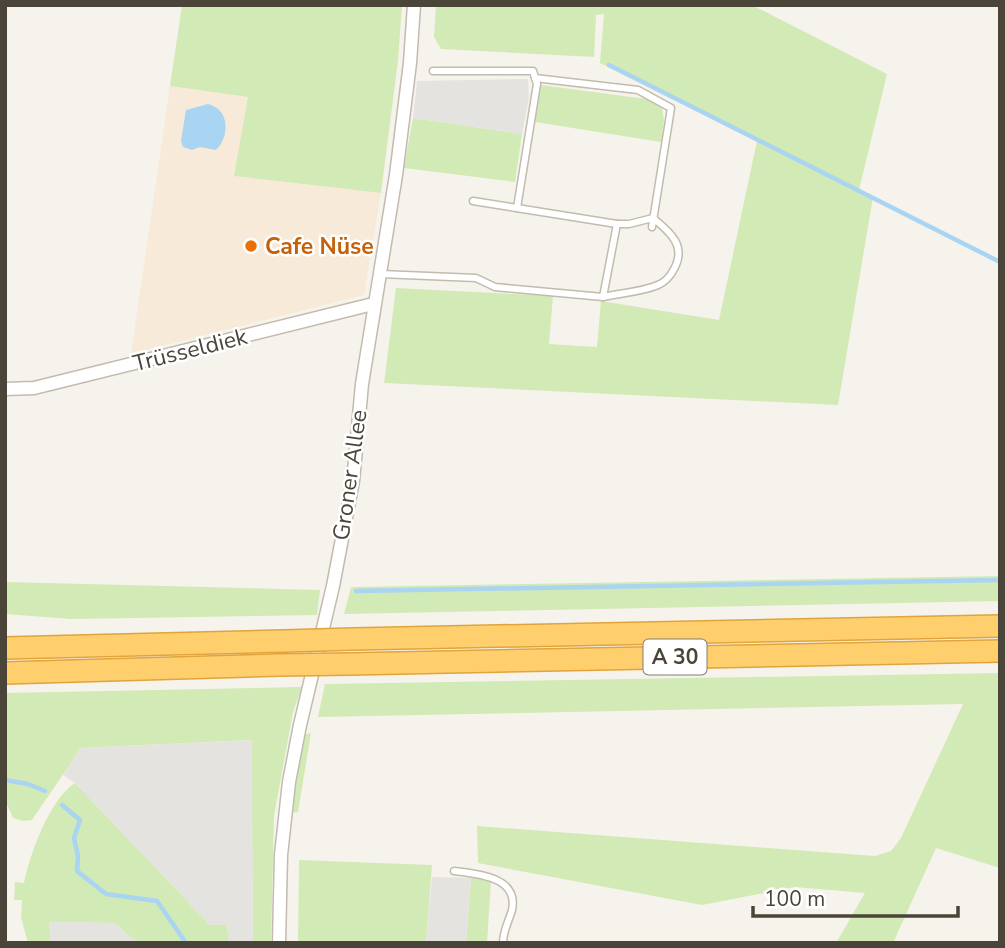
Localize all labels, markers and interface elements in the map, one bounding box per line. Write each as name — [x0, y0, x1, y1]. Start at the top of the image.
place label: Cafe Nüse — [265, 231, 374, 262]
marker: Cafe Nüse — [243, 238, 259, 254]
street label: Trüsseldiek — [130, 321, 251, 379]
street label: Groner Allee — [325, 408, 375, 542]
road number: A 30 — [644, 640, 706, 674]
scale bar — [753, 874, 958, 918]
text: 100 m — [764, 885, 825, 913]

